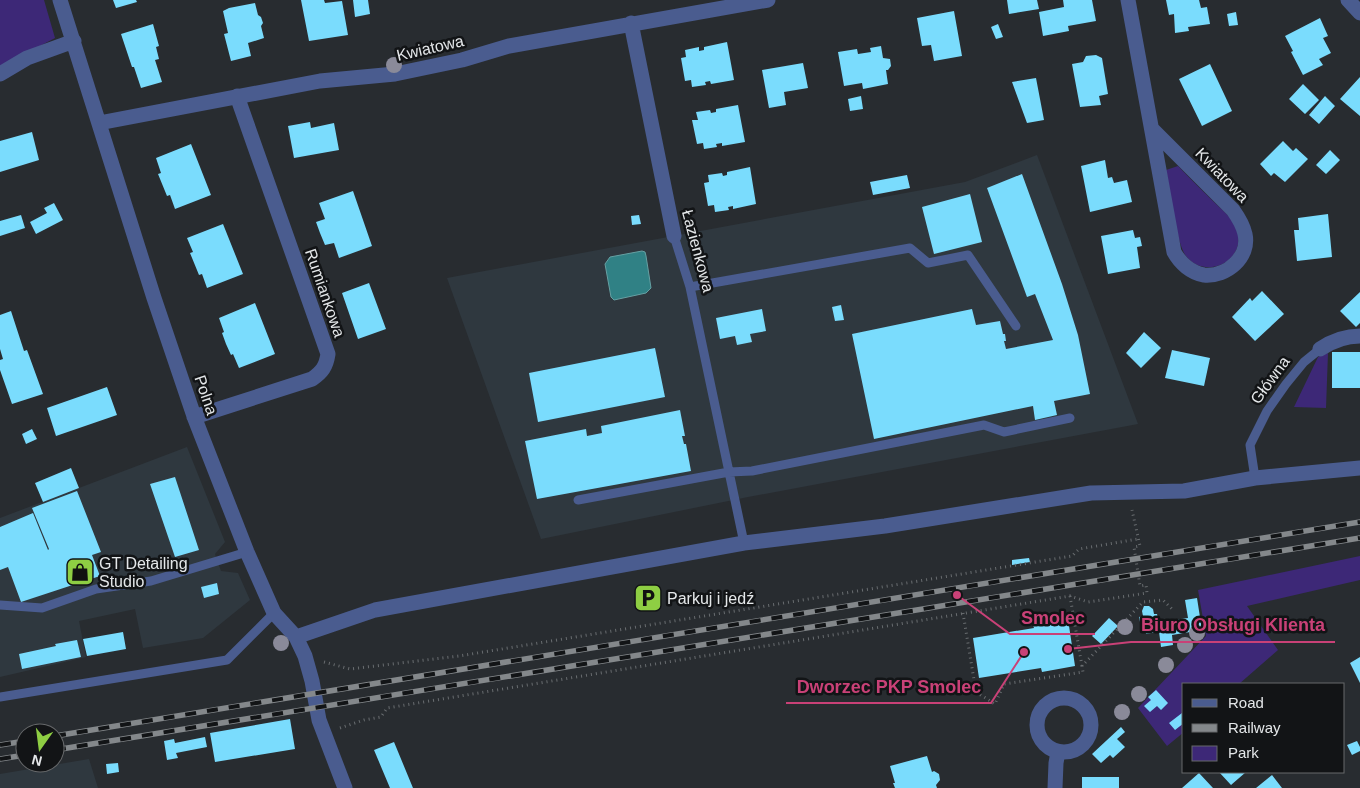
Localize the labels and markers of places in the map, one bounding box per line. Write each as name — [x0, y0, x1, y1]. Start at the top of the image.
place label: GT Detailing Studio — [99, 555, 188, 590]
shop icon: GT Detailing Studio — [65, 557, 95, 587]
parking icon: Parkuj i jedź — [633, 583, 663, 613]
place label: Parkuj i jedź — [667, 590, 754, 607]
callout: Smolec — [1010, 601, 1095, 634]
callout: Biuro Obsługi Klienta — [1131, 609, 1335, 642]
callout: Dworzec PKP Smolec — [786, 670, 991, 703]

